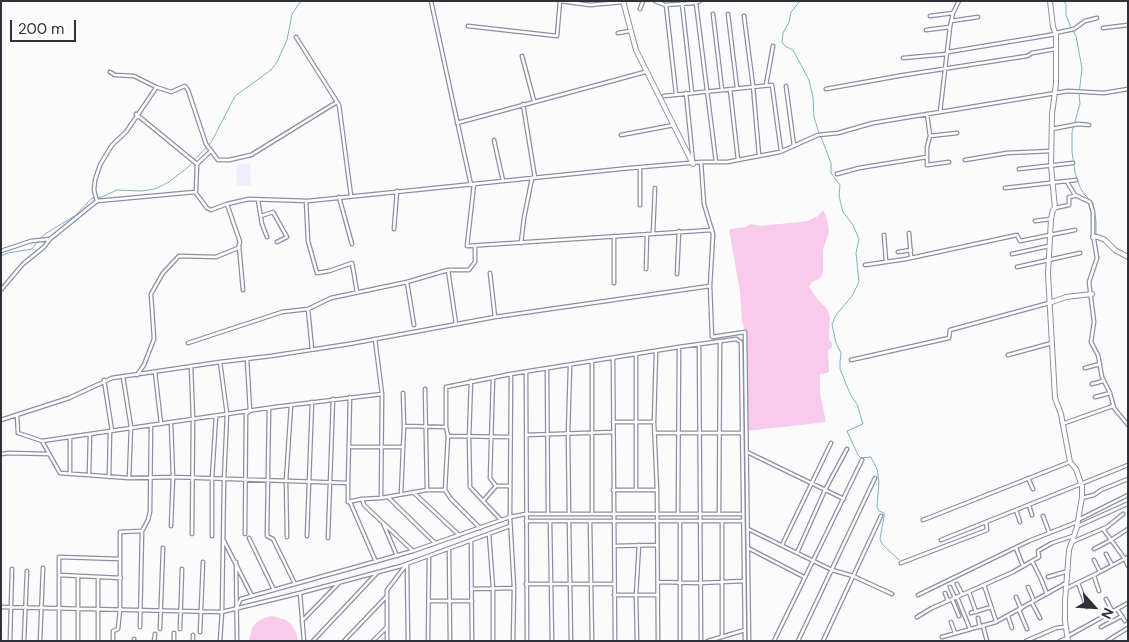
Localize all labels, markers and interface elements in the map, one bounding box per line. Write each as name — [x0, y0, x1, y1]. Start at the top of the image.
scale bar — [12, 10, 79, 42]
text: 200 m — [18, 19, 64, 39]
north arrow — [1069, 582, 1119, 632]
text: N — [1097, 605, 1118, 622]

